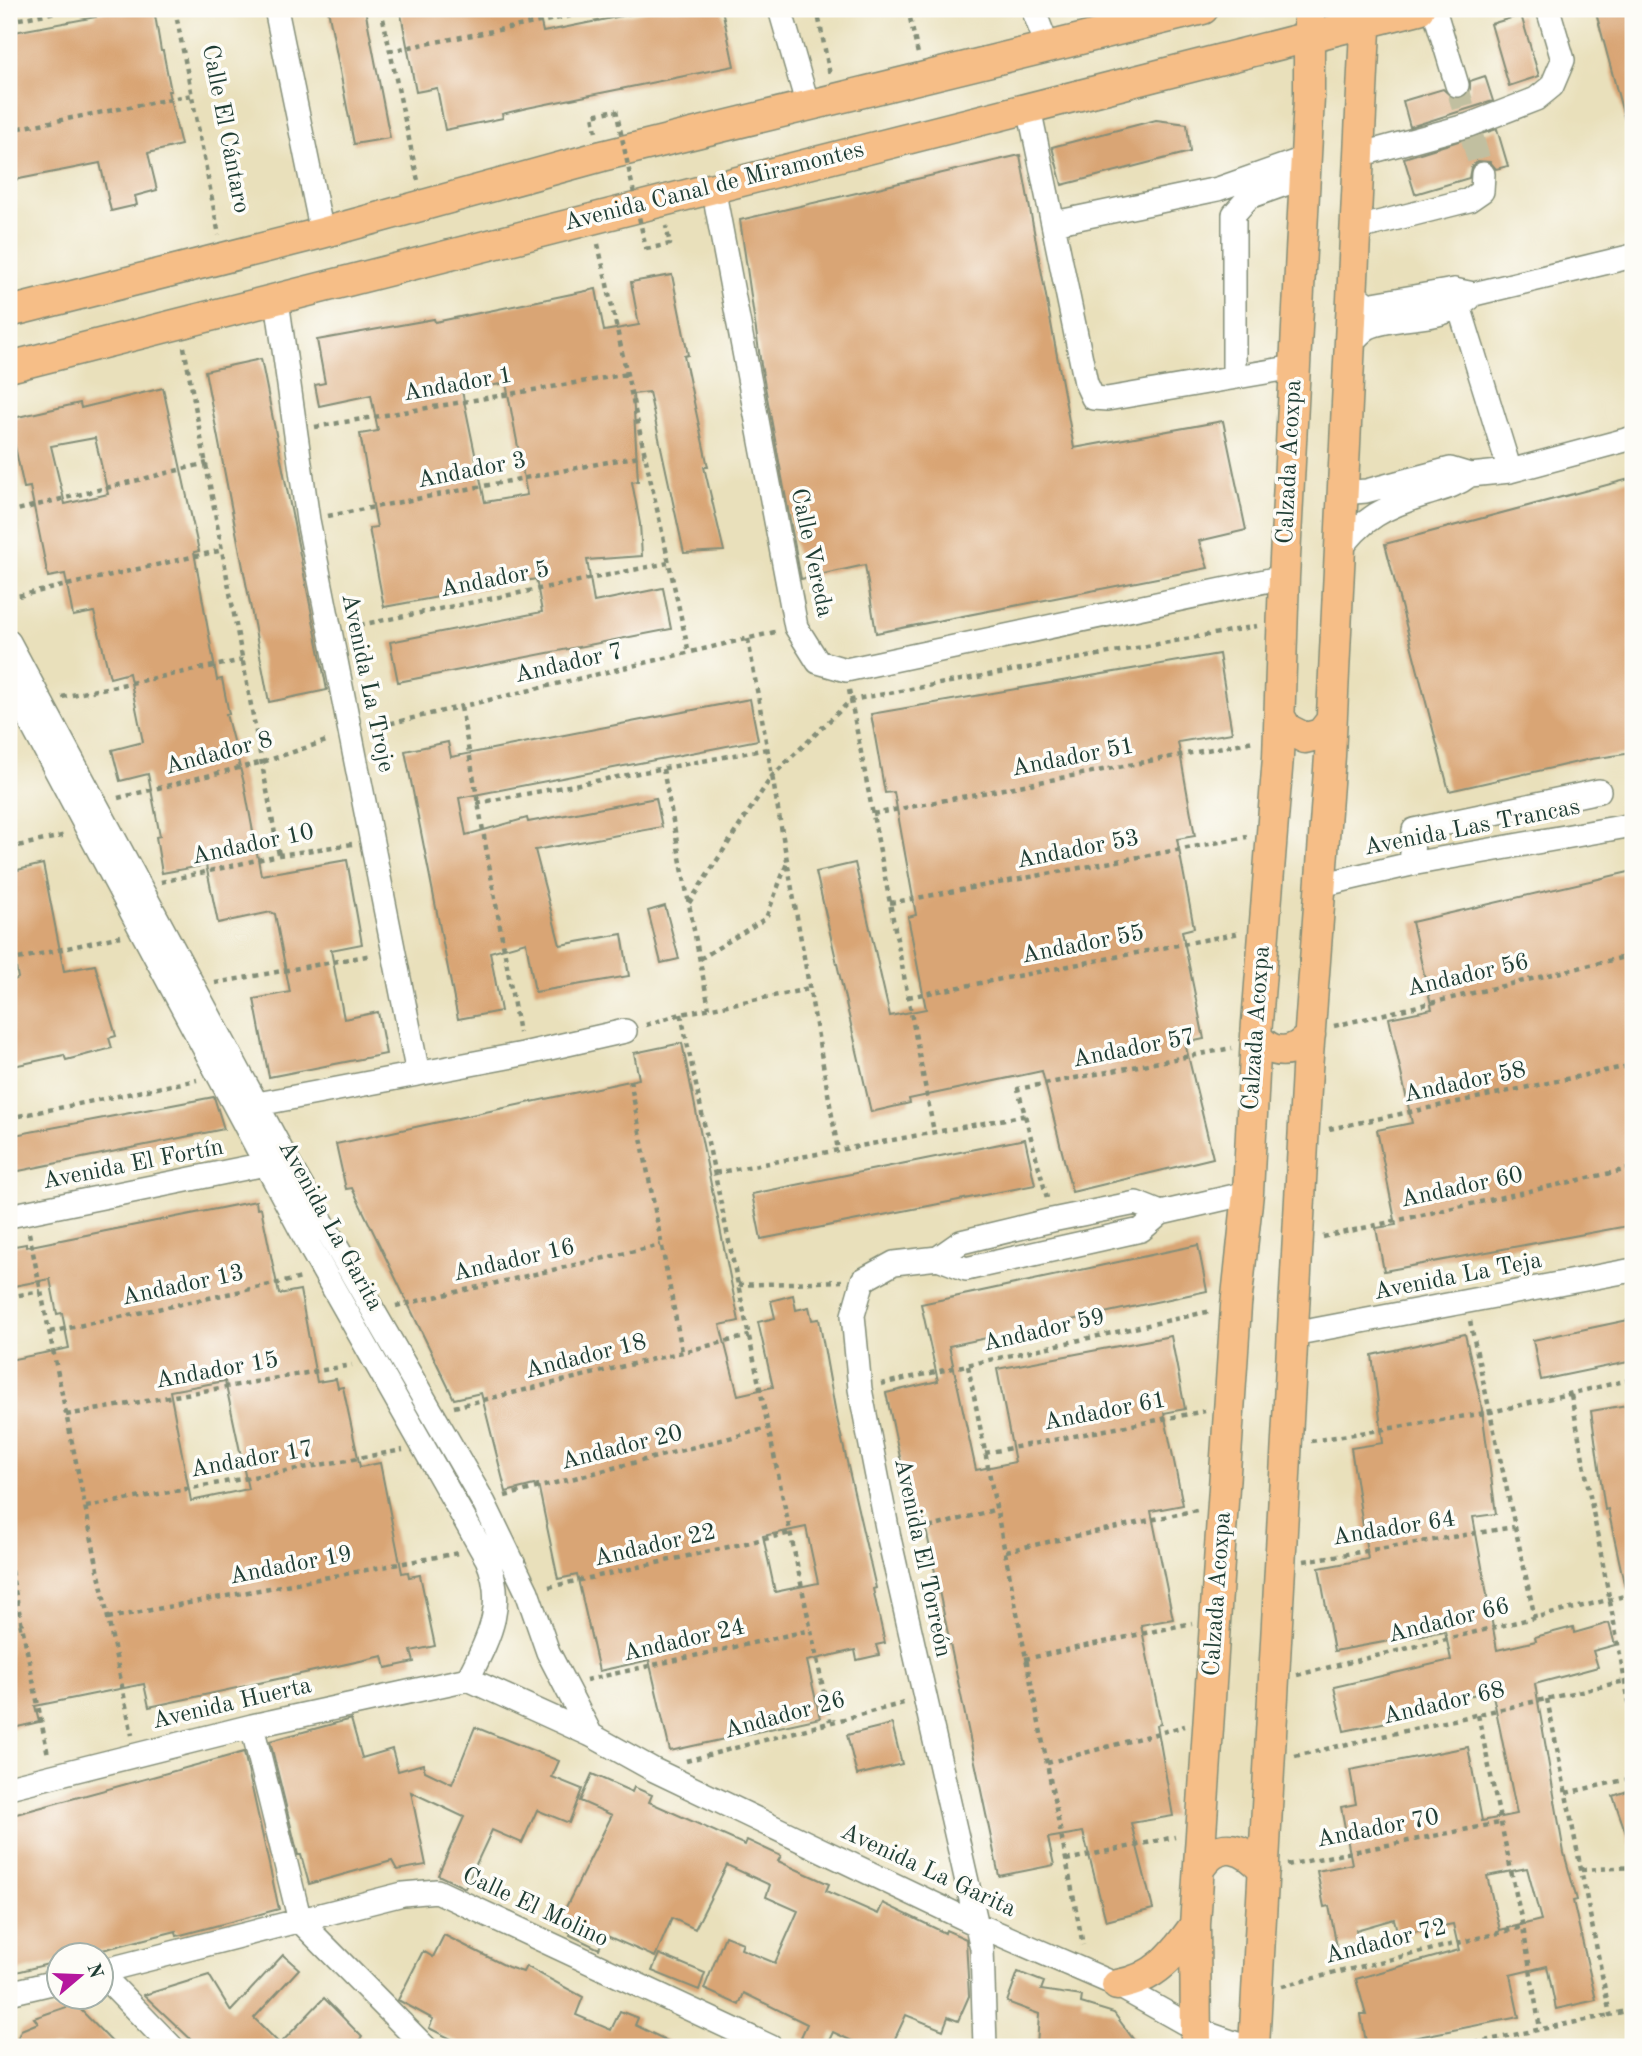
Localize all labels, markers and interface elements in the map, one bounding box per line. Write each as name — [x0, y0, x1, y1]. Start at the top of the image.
street label: Calle El Cántaro — [197, 43, 253, 215]
street label: Avenida Canal de Miramontes — [562, 138, 866, 236]
street label: Andador 1 — [401, 364, 515, 406]
street label: Calzada Acoxpa — [1274, 379, 1306, 545]
street label: Andador 3 — [415, 449, 529, 493]
street label: Calle Vereda — [786, 486, 836, 620]
street label: Andador 5 — [438, 558, 552, 602]
street label: Avenida La Troje — [336, 591, 398, 775]
street label: Andador 7 — [512, 640, 626, 688]
street label: Andador 8 — [162, 728, 276, 780]
street label: Andador 51 — [1010, 734, 1136, 782]
street label: Avenida Las Trancas — [1362, 795, 1582, 861]
street label: Andador 10 — [190, 820, 316, 870]
street label: Andador 53 — [1015, 826, 1141, 874]
street label: Andador 55 — [1020, 921, 1146, 969]
street label: Calzada Acoxpa — [1239, 945, 1275, 1111]
street label: Andador 56 — [1405, 950, 1531, 1002]
street label: Andador 57 — [1071, 1025, 1197, 1073]
street label: Andador 58 — [1402, 1058, 1528, 1108]
street label: Avenida El Fortín — [41, 1136, 226, 1194]
street label: Avenida La Garita — [273, 1137, 387, 1315]
street label: Andador 60 — [1399, 1163, 1525, 1213]
street label: Andador 16 — [451, 1235, 577, 1287]
street label: Avenida La Teja — [1372, 1249, 1544, 1305]
street label: Andador 13 — [120, 1261, 246, 1311]
street label: Andador 59 — [981, 1305, 1107, 1357]
street label: Andador 18 — [523, 1330, 649, 1384]
street label: Andador 15 — [154, 1348, 280, 1394]
street label: Andador 61 — [1042, 1388, 1168, 1436]
street label: Andador 20 — [559, 1421, 685, 1475]
street label: Andador 17 — [189, 1437, 315, 1483]
street label: Avenida El Torreón — [889, 1456, 955, 1660]
street label: Andador 64 — [1331, 1507, 1457, 1551]
street label: Calzada Acoxpa — [1200, 1511, 1236, 1677]
street label: Andador 22 — [592, 1520, 718, 1572]
street label: Andador 19 — [228, 1542, 354, 1590]
street label: Andador 66 — [1386, 1594, 1512, 1648]
street label: Andador 24 — [621, 1615, 747, 1667]
street label: Avenida Huerta — [150, 1674, 314, 1734]
street label: Andador 68 — [1381, 1678, 1507, 1730]
street label: Andador 26 — [722, 1688, 848, 1744]
street label: Andador 70 — [1315, 1805, 1441, 1853]
street label: Avenida La Garita — [837, 1820, 1019, 1922]
street label: Calle El Molino — [458, 1864, 612, 1952]
street label: Andador 72 — [1323, 1915, 1449, 1969]
north arrow — [46, 1940, 116, 2010]
text: N — [82, 1961, 105, 1982]

